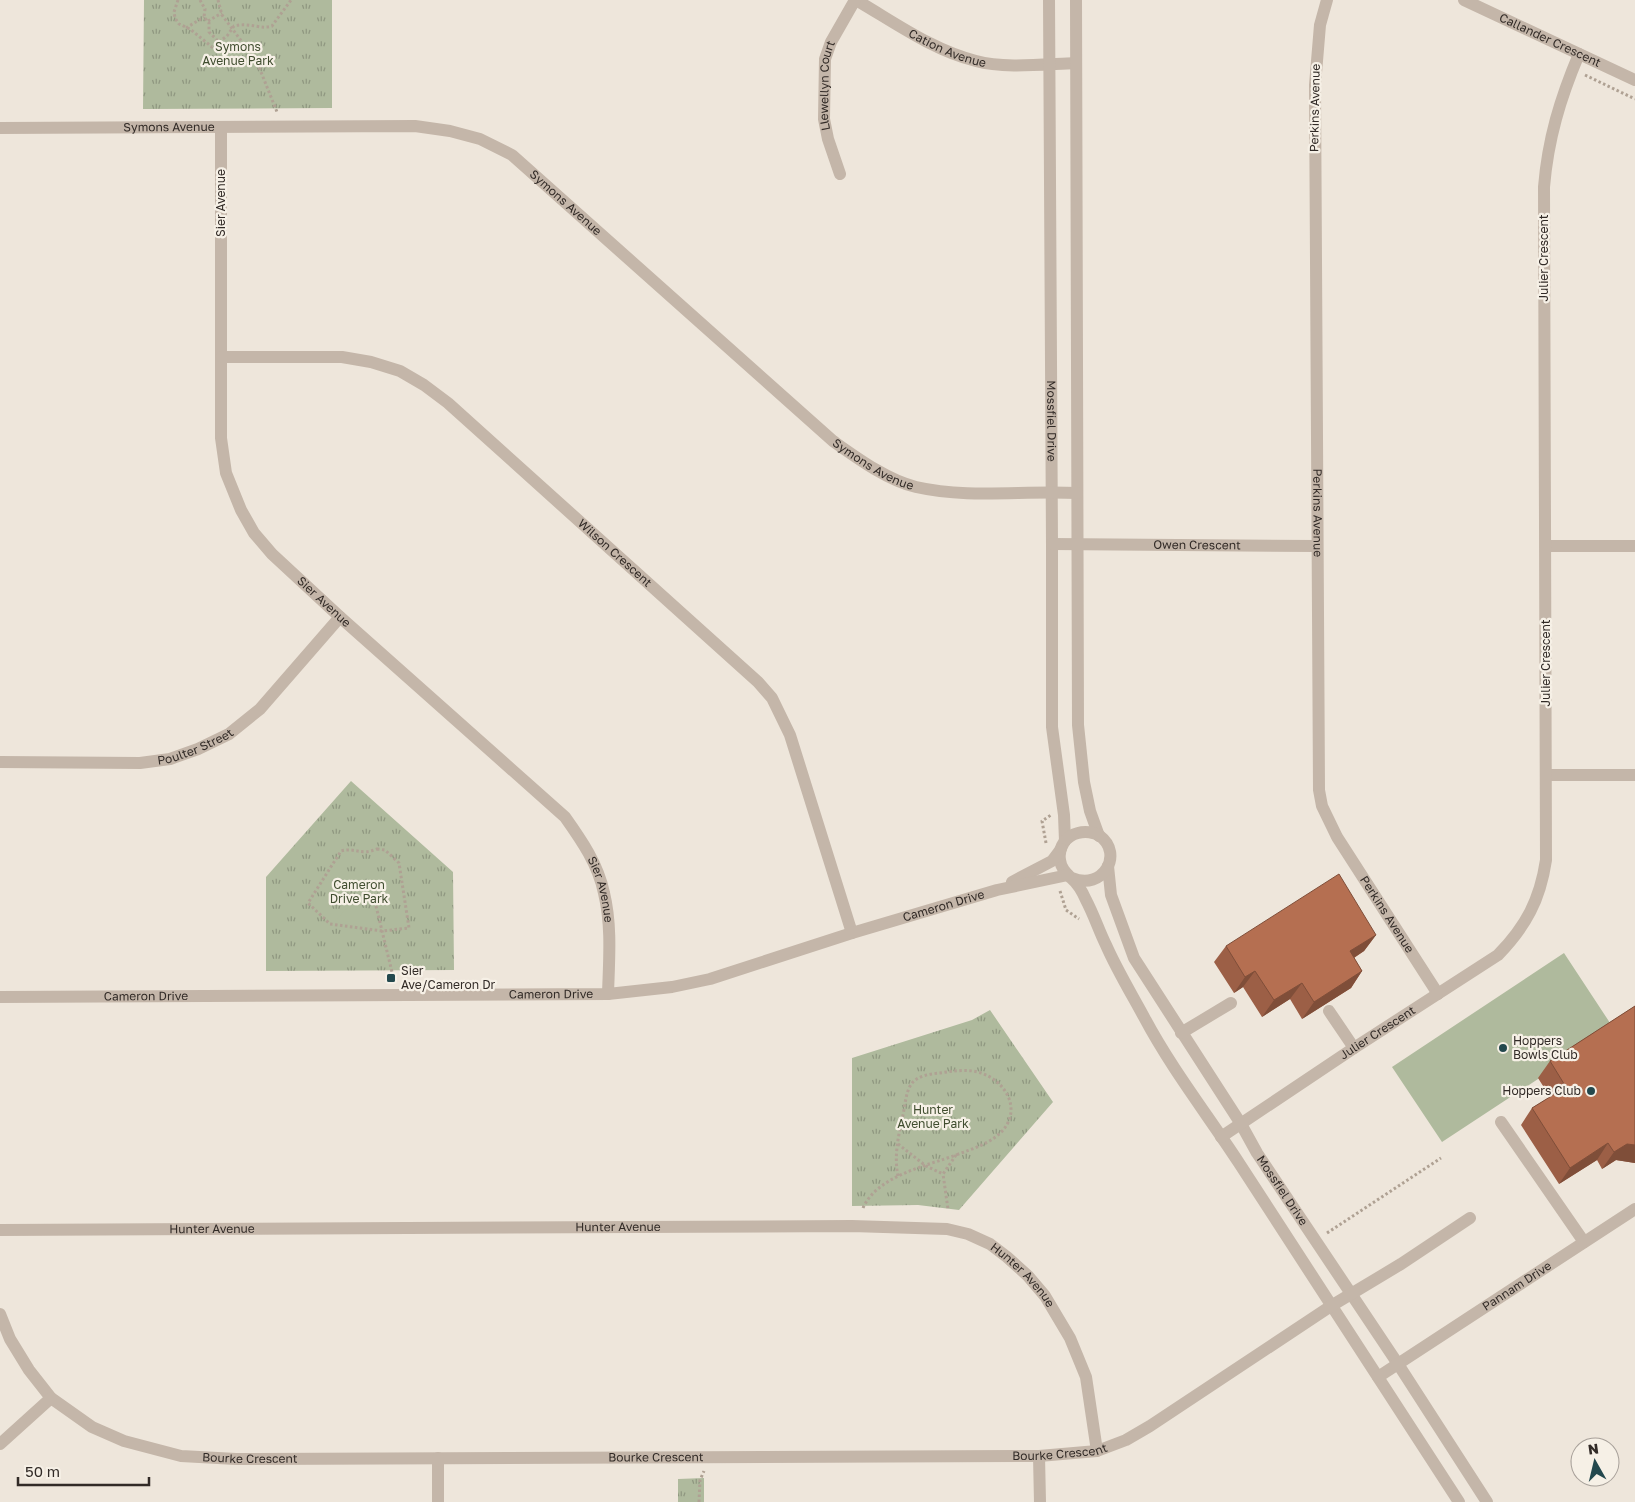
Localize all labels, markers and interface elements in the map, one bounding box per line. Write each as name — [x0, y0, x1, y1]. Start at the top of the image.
street label: Callander Crescent — [1497, 10, 1604, 70]
street label: Cation Avenue — [906, 25, 988, 70]
street label: Llewellyn Court — [816, 38, 838, 132]
park label: Symons Avenue Park — [202, 39, 274, 68]
street label: Perkins Avenue — [1306, 64, 1323, 152]
street label: Symons Avenue — [123, 119, 215, 134]
street label: Symons Avenue — [527, 166, 605, 238]
street label: Sier Avenue — [213, 169, 228, 237]
street label: Julier Crescent — [1536, 214, 1551, 302]
street label: Mossfiel Drive — [1044, 380, 1060, 462]
street label: Symons Avenue — [830, 435, 916, 493]
street label: Perkins Avenue — [1310, 468, 1326, 557]
street label: Wilson Crescent — [575, 516, 655, 590]
street label: Owen Crescent — [1153, 537, 1241, 552]
street label: Sier Avenue — [294, 573, 354, 630]
street label: Julier Crescent — [1538, 619, 1553, 707]
street label: Poulter Street — [156, 725, 237, 768]
street label: Sier Avenue — [585, 854, 617, 923]
street label: Perkins Avenue — [1357, 873, 1418, 956]
park label: Cameron Drive Park — [330, 877, 389, 906]
street label: Cameron Drive — [901, 886, 986, 925]
place label: Sier Ave/Cameron Dr — [401, 963, 496, 992]
marker: Sier Ave/Cameron Dr — [385, 972, 397, 984]
street label: Cameron Drive — [509, 986, 593, 1001]
street label: Cameron Drive — [104, 988, 188, 1003]
street label: Julier Crescent — [1337, 1002, 1418, 1063]
place label: Hoppers Bowls Club — [1513, 1033, 1578, 1062]
marker: Hoppers Bowls Club — [1497, 1042, 1509, 1054]
place label: Hoppers Club — [1502, 1083, 1581, 1098]
marker: Hoppers Club — [1585, 1085, 1597, 1097]
park label: Hunter Avenue Park — [897, 1102, 969, 1131]
street label: Mossfiel Drive — [1254, 1152, 1311, 1228]
street label: Hunter Avenue — [575, 1219, 661, 1234]
street label: Hunter Avenue — [169, 1221, 255, 1236]
street label: Hunter Avenue — [988, 1239, 1058, 1310]
street label: Pannam Drive — [1479, 1258, 1554, 1314]
north arrow — [1570, 1437, 1620, 1487]
text: N — [1587, 1439, 1600, 1458]
street label: Bourke Crescent — [1012, 1440, 1109, 1463]
street label: Bourke Crescent — [202, 1449, 298, 1466]
street label: Bourke Crescent — [608, 1449, 704, 1465]
scale bar — [18, 1454, 149, 1486]
text: 50 m — [25, 1462, 60, 1480]

